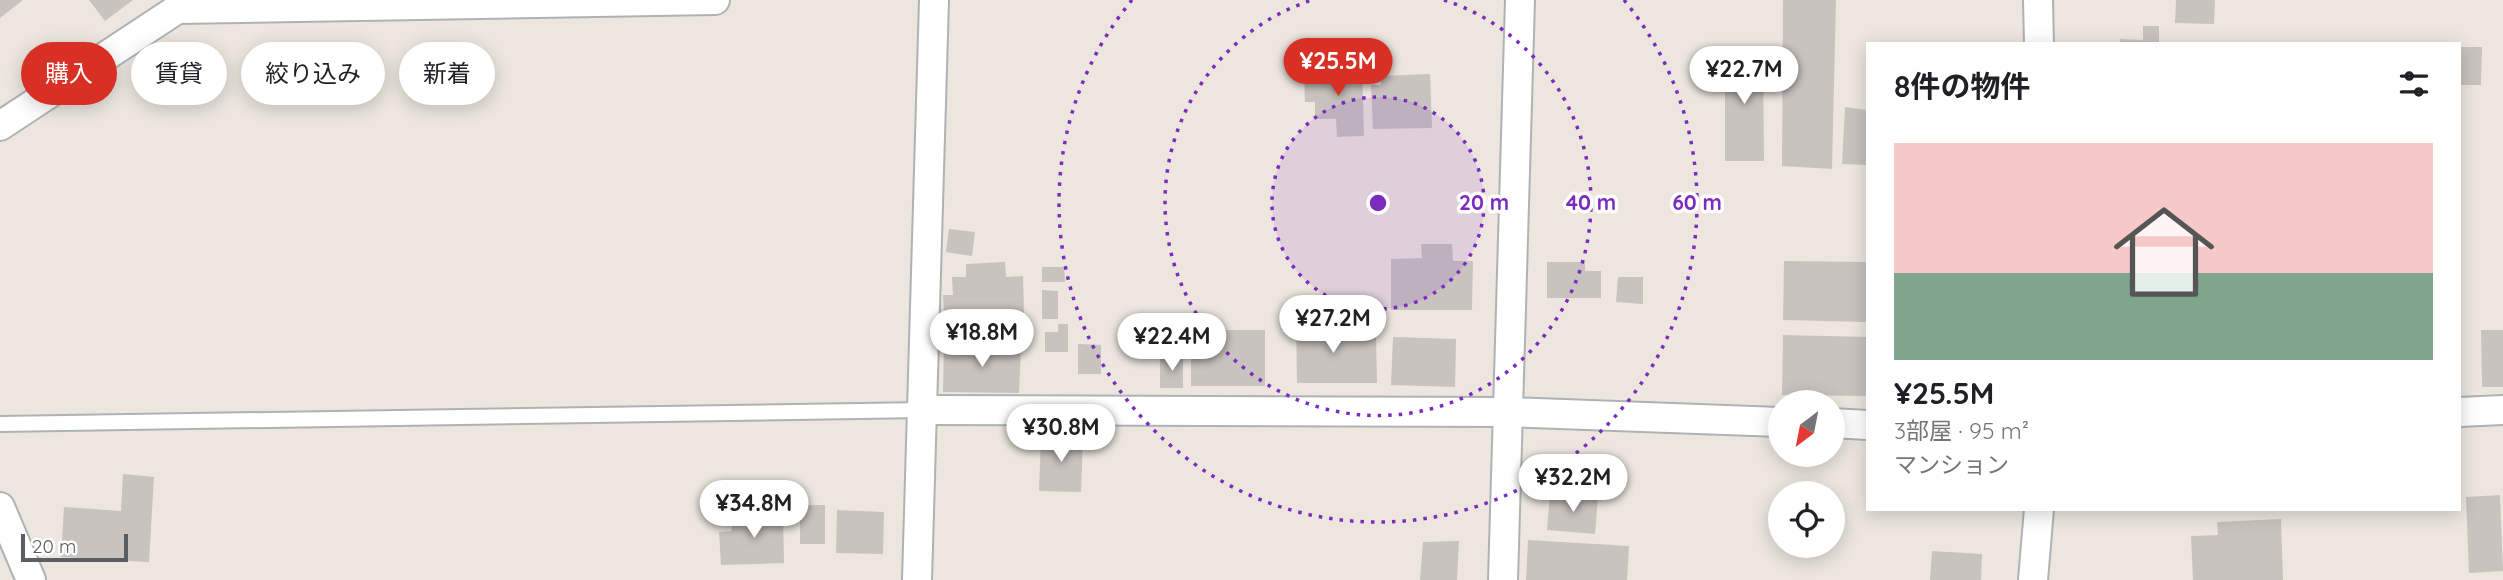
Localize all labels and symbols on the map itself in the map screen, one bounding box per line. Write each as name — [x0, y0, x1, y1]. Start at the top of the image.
pin: ¥25.5M — [1281, 38, 1395, 98]
pin: ¥22.7M — [1687, 46, 1801, 106]
text: 20 m — [1459, 189, 1509, 215]
text: 40 m — [1566, 189, 1616, 215]
text: 60 m — [1672, 189, 1722, 215]
centre of rings — [1366, 191, 1390, 215]
pin: ¥27.2M — [1276, 296, 1390, 355]
pin: ¥18.8M — [925, 310, 1039, 369]
pin: ¥22.4M — [1115, 314, 1229, 373]
north arrow — [1768, 390, 1844, 467]
pin: ¥30.8M — [1004, 405, 1118, 464]
pin: ¥32.2M — [1516, 454, 1630, 514]
pin: ¥34.8M — [697, 480, 811, 540]
scale bar — [21, 531, 128, 563]

